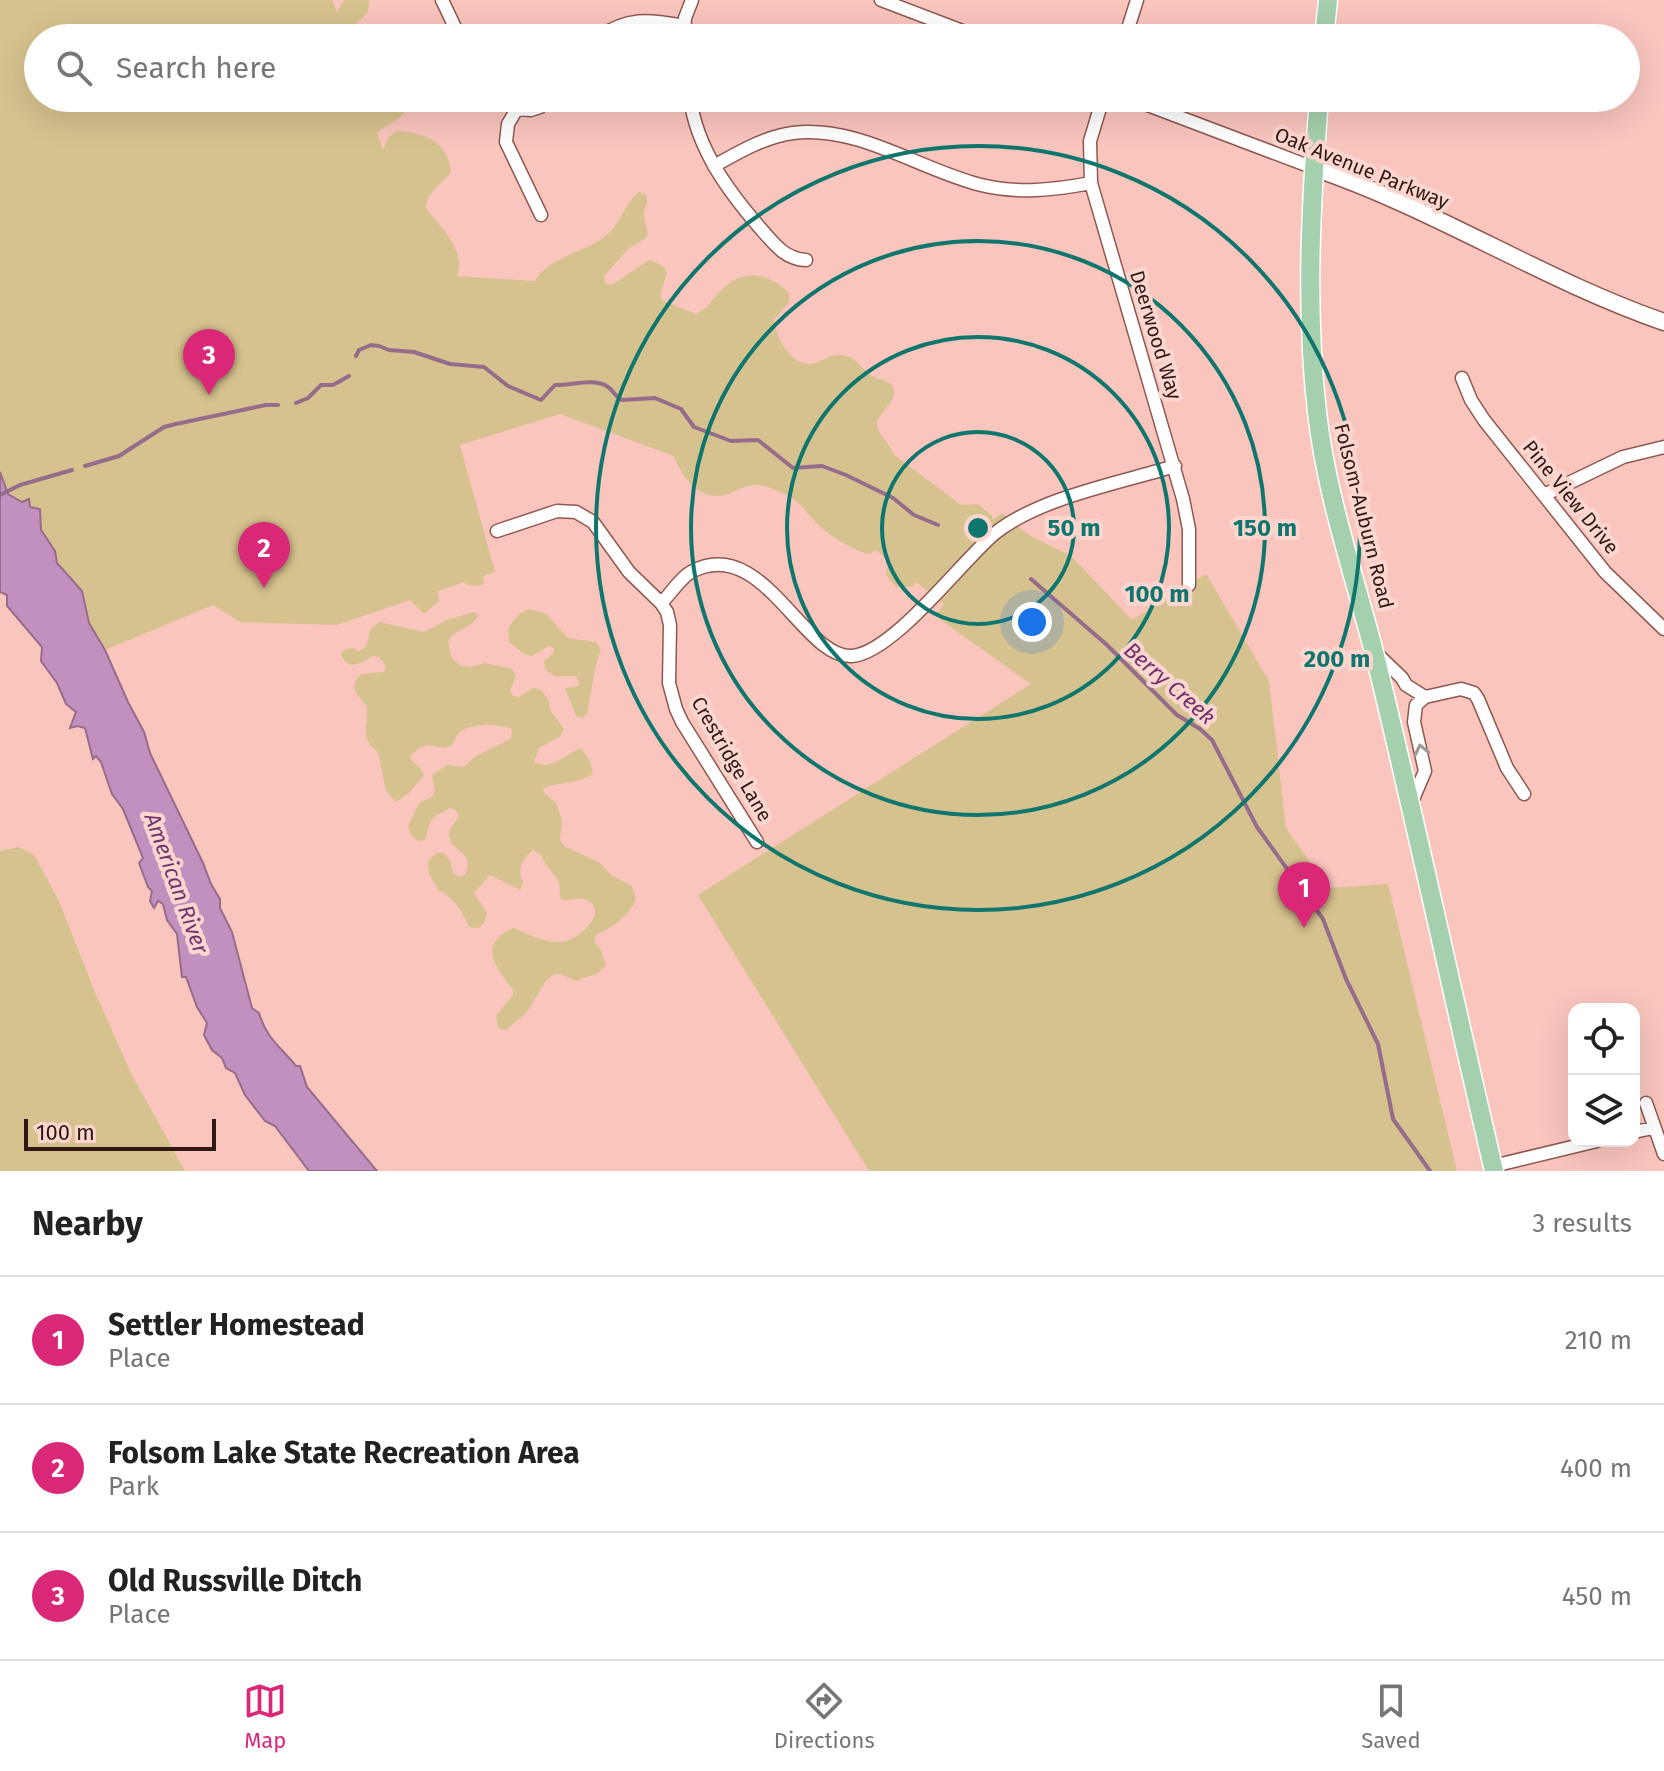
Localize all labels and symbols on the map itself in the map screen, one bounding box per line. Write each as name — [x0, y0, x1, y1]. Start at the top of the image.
street label: Oak Avenue Parkway — [1271, 122, 1453, 214]
street label: Deerwood Way — [1125, 268, 1187, 403]
pin: 3 — [183, 329, 235, 395]
street label: Folsom-Auburn Road — [1329, 421, 1399, 611]
street label: Pine View Drive — [1518, 435, 1624, 559]
centre of rings — [964, 514, 992, 542]
text: 50 m — [1048, 514, 1100, 542]
text: 150 m — [1233, 514, 1297, 542]
pin: 2 — [238, 522, 290, 588]
text: 100 m — [1124, 580, 1190, 608]
your location — [1012, 602, 1052, 642]
water label: Berry Creek — [1119, 636, 1221, 730]
text: 200 m — [1304, 645, 1370, 673]
street label: Crestridge Lane — [687, 692, 777, 826]
one-way arrow — [1413, 744, 1430, 758]
water label: American River — [138, 808, 215, 958]
pin: 1 — [1278, 862, 1330, 928]
scale bar — [24, 1115, 216, 1151]

